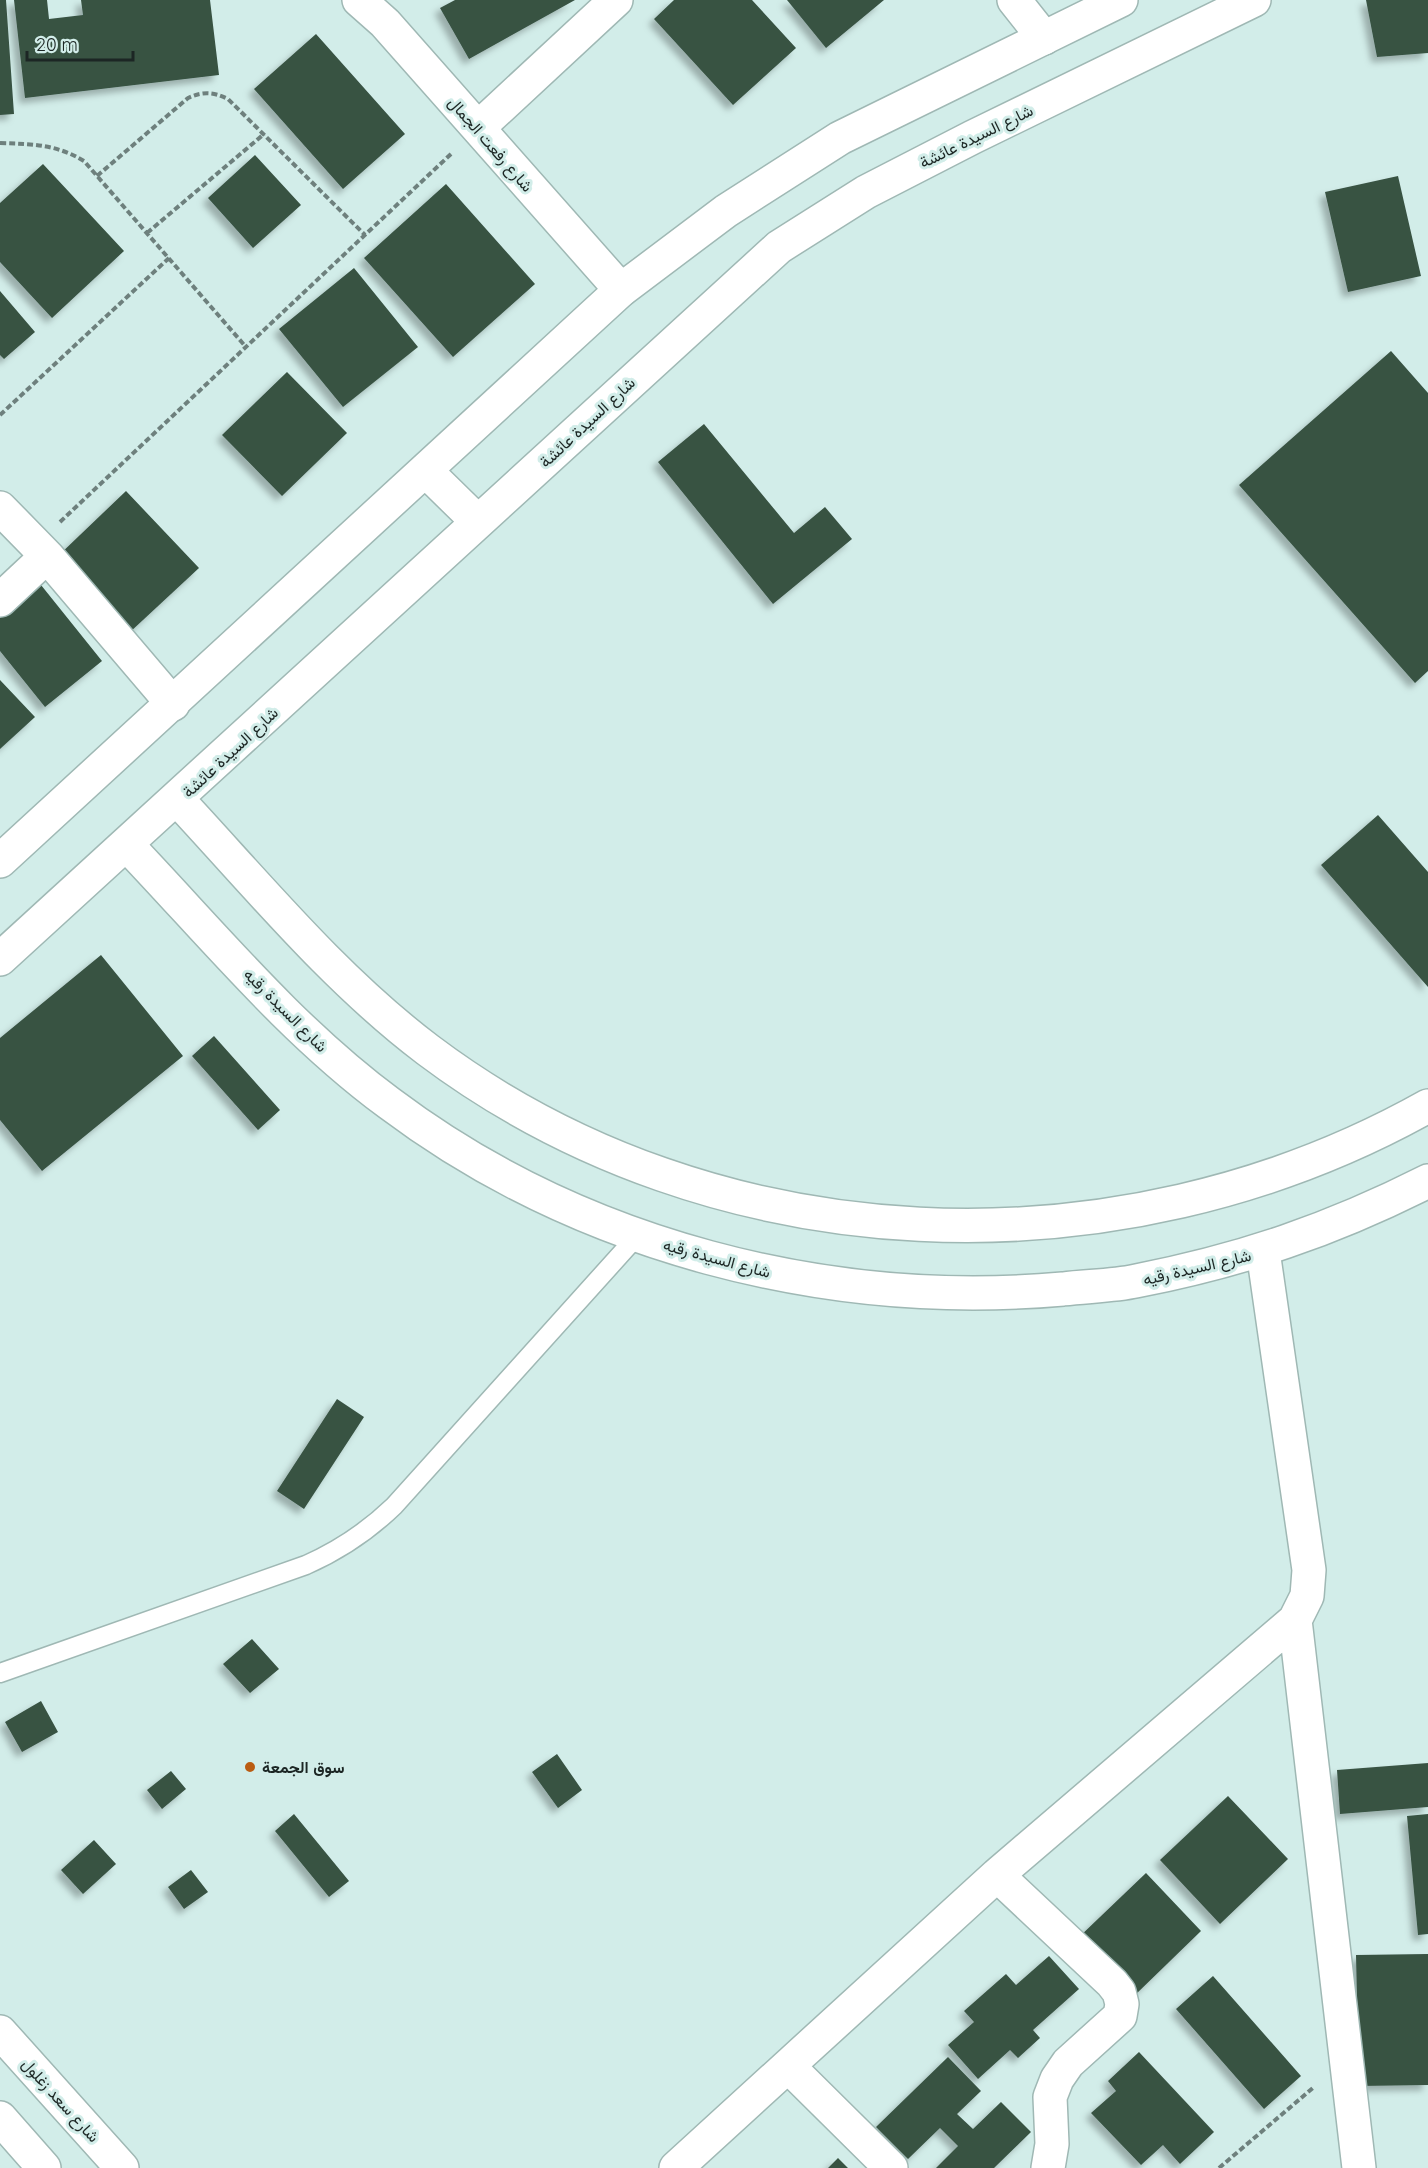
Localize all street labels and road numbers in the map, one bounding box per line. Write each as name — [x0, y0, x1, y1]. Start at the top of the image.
street label: شارع رفعت الجمال — [443, 92, 538, 197]
street label: شارع السيدة عائشة — [916, 100, 1037, 174]
street label: شارع السيدة عائشة — [535, 372, 640, 473]
street label: شارع السيدة عائشة — [178, 702, 283, 803]
street label: شارع السيدة رقيه — [239, 964, 332, 1057]
street label: شارع السيدة رقيه — [661, 1234, 773, 1284]
street label: شارع السيدة رقيه — [1141, 1245, 1253, 1291]
street label: شارع سعد زغلول — [17, 2054, 104, 2147]

